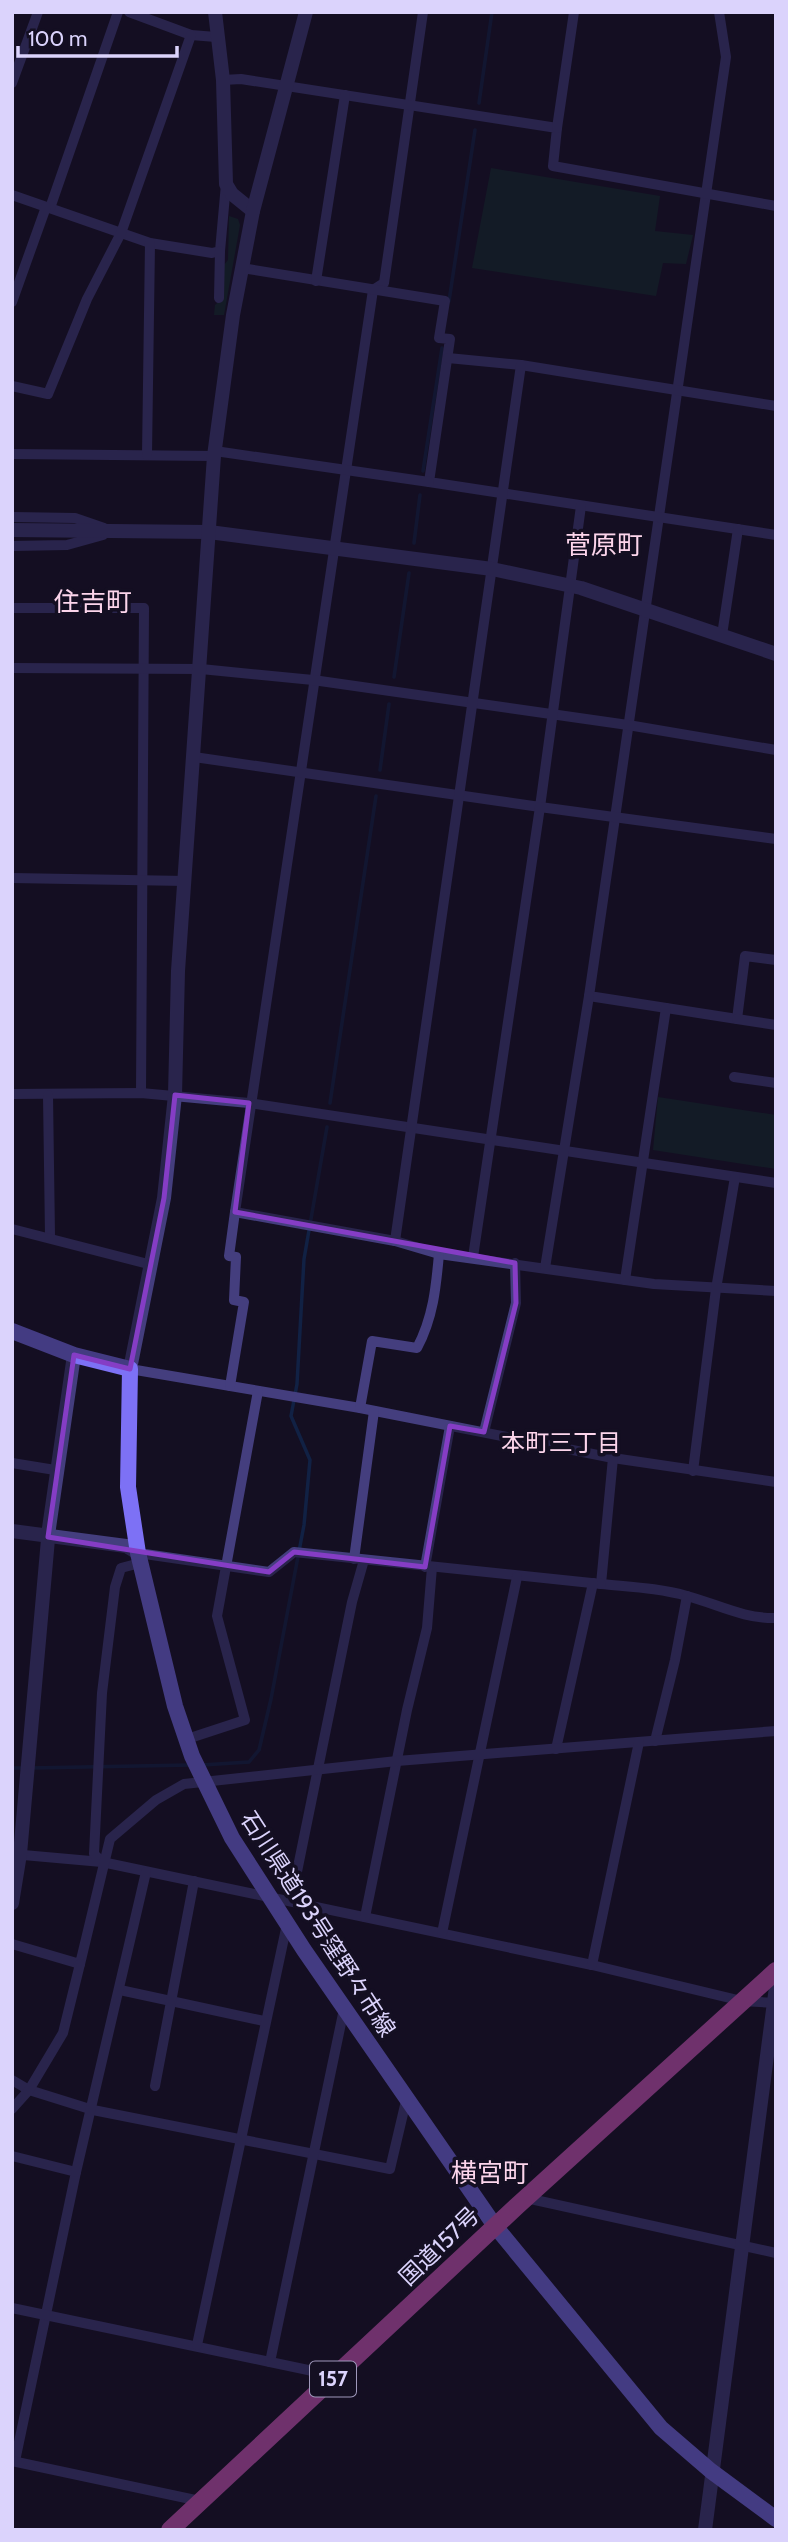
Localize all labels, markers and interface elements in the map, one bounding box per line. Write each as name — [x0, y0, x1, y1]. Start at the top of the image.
scale bar — [18, 14, 177, 58]
text: 100 m — [28, 26, 87, 51]
district label: 菅原町 — [565, 529, 643, 561]
district label: 住吉町 — [54, 586, 132, 618]
district label: 本町三丁目 — [501, 1428, 621, 1457]
street label: 石川県道193号窪野々市線 — [235, 1806, 401, 2042]
district label: 横宮町 — [451, 2157, 529, 2189]
street label: 国道157号 — [393, 2201, 485, 2291]
road number: 157 — [310, 2362, 356, 2396]

